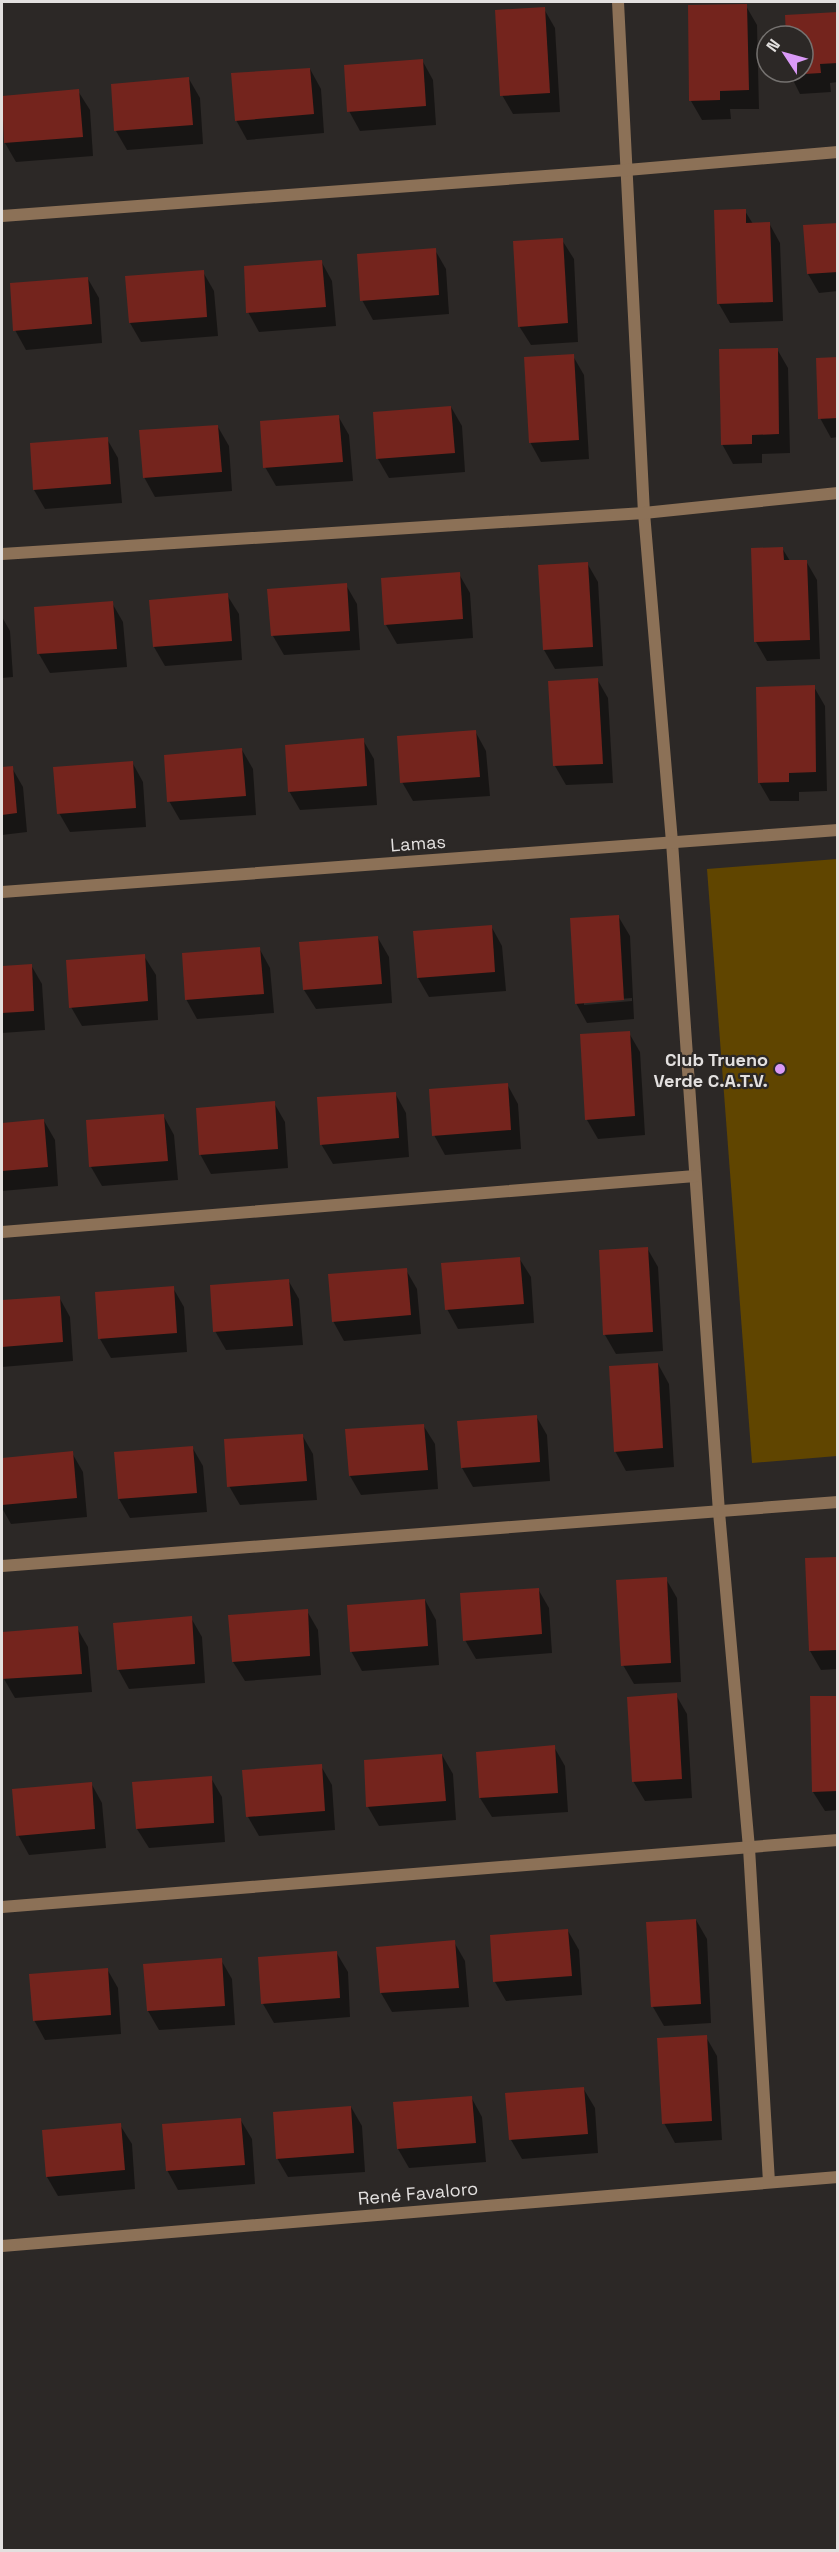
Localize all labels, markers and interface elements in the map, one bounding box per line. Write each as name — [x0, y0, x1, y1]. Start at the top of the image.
north arrow — [755, 24, 815, 84]
text: N — [762, 35, 785, 56]
street label: Lamas — [390, 830, 446, 856]
place label: Club Trueno Verde C.A.T.V. — [653, 1048, 768, 1092]
marker: Club Trueno Verde C.A.T.V. — [773, 1062, 787, 1076]
street label: René Favaloro — [357, 2176, 479, 2210]

